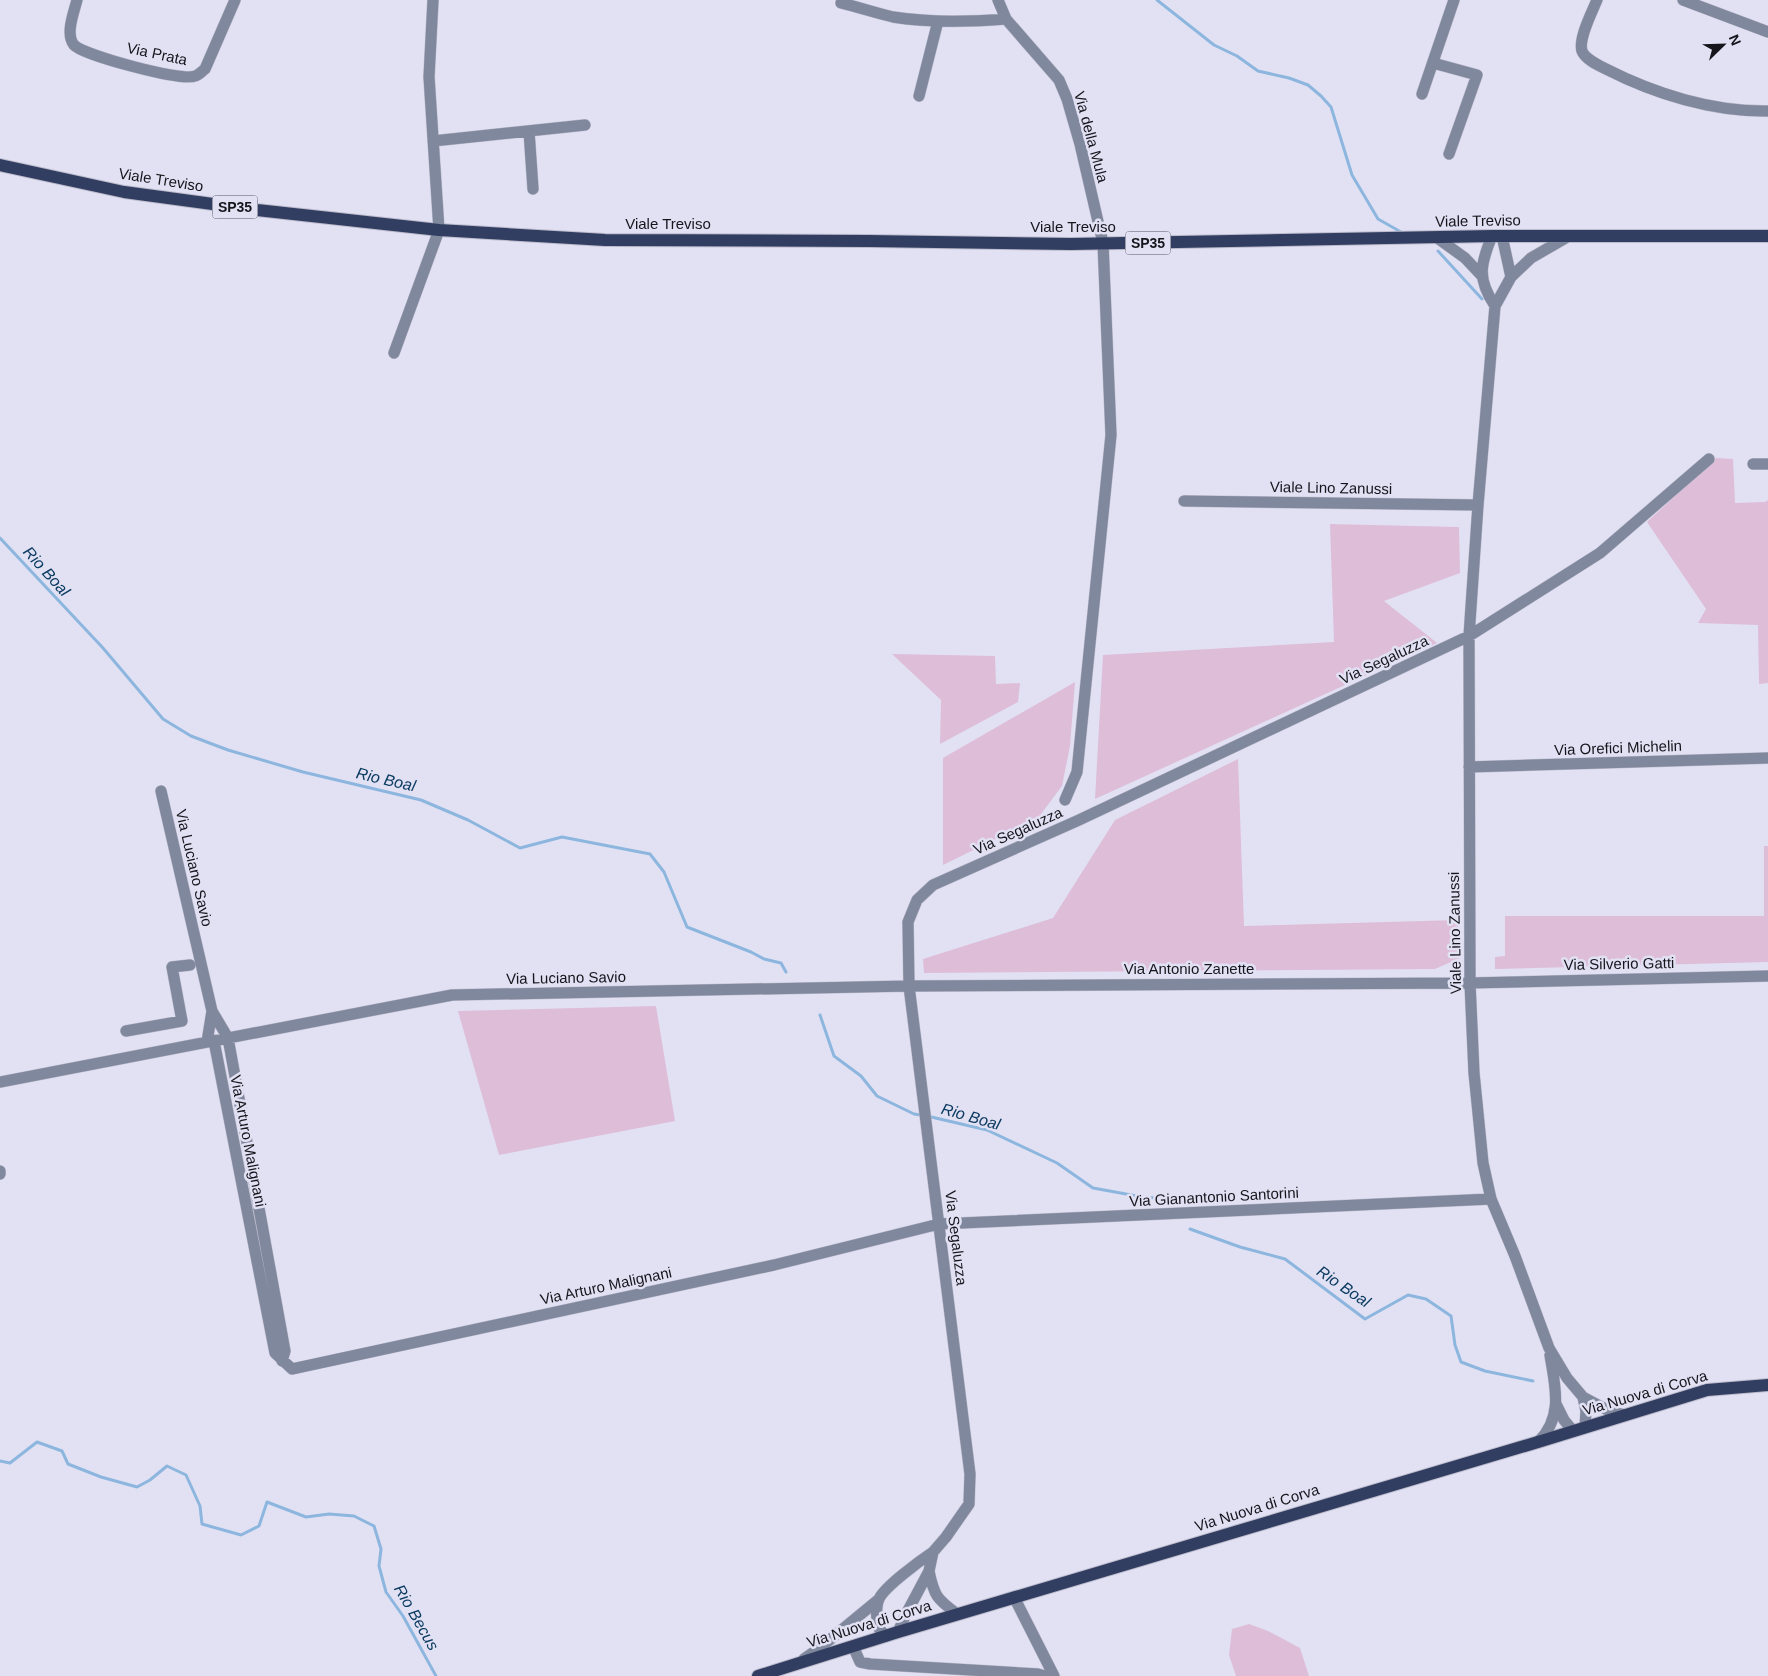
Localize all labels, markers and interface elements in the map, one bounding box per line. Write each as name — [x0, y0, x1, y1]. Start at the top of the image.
north arrow — [1698, 20, 1748, 70]
text: N — [1726, 32, 1744, 48]
street label: Via Prata — [125, 39, 190, 68]
street label: Via della Mula — [1071, 89, 1112, 185]
street label: Viale Treviso — [117, 164, 205, 195]
road number: SP35 — [212, 196, 258, 218]
street label: Viale Treviso — [1435, 211, 1521, 230]
street label: Viale Treviso — [625, 215, 711, 232]
street label: Viale Treviso — [1030, 218, 1116, 235]
road number: SP35 — [1126, 232, 1170, 254]
street label: Viale Lino Zanussi — [1270, 478, 1392, 497]
water label: Rio Boal — [20, 543, 73, 600]
street label: Via Segaluzza — [1337, 631, 1431, 687]
street label: Via Orefici Michelin — [1554, 737, 1682, 758]
water label: Rio Boal — [355, 764, 418, 795]
street label: Via Segaluzza — [971, 803, 1066, 858]
street label: Via Luciano Savio — [173, 808, 216, 928]
street label: Viale Lino Zanussi — [1445, 872, 1464, 994]
street label: Via Silverio Gatti — [1564, 954, 1674, 973]
street label: Via Antonio Zanette — [1124, 960, 1254, 977]
street label: Via Luciano Savio — [506, 968, 626, 987]
street label: Via Arturo Malignani — [227, 1074, 270, 1208]
water label: Rio Boal — [939, 1100, 1003, 1133]
street label: Via Gianantonio Santorini — [1129, 1184, 1299, 1209]
street label: Via Segaluzza — [942, 1189, 971, 1287]
water label: Rio Boal — [1314, 1262, 1374, 1311]
street label: Via Arturo Malignani — [539, 1263, 673, 1308]
street label: Via Nuova di Corva — [1581, 1366, 1710, 1418]
street label: Via Nuova di Corva — [1193, 1480, 1322, 1535]
water label: Rio Becus — [391, 1581, 442, 1653]
street label: Via Nuova di Corva — [805, 1596, 934, 1651]

